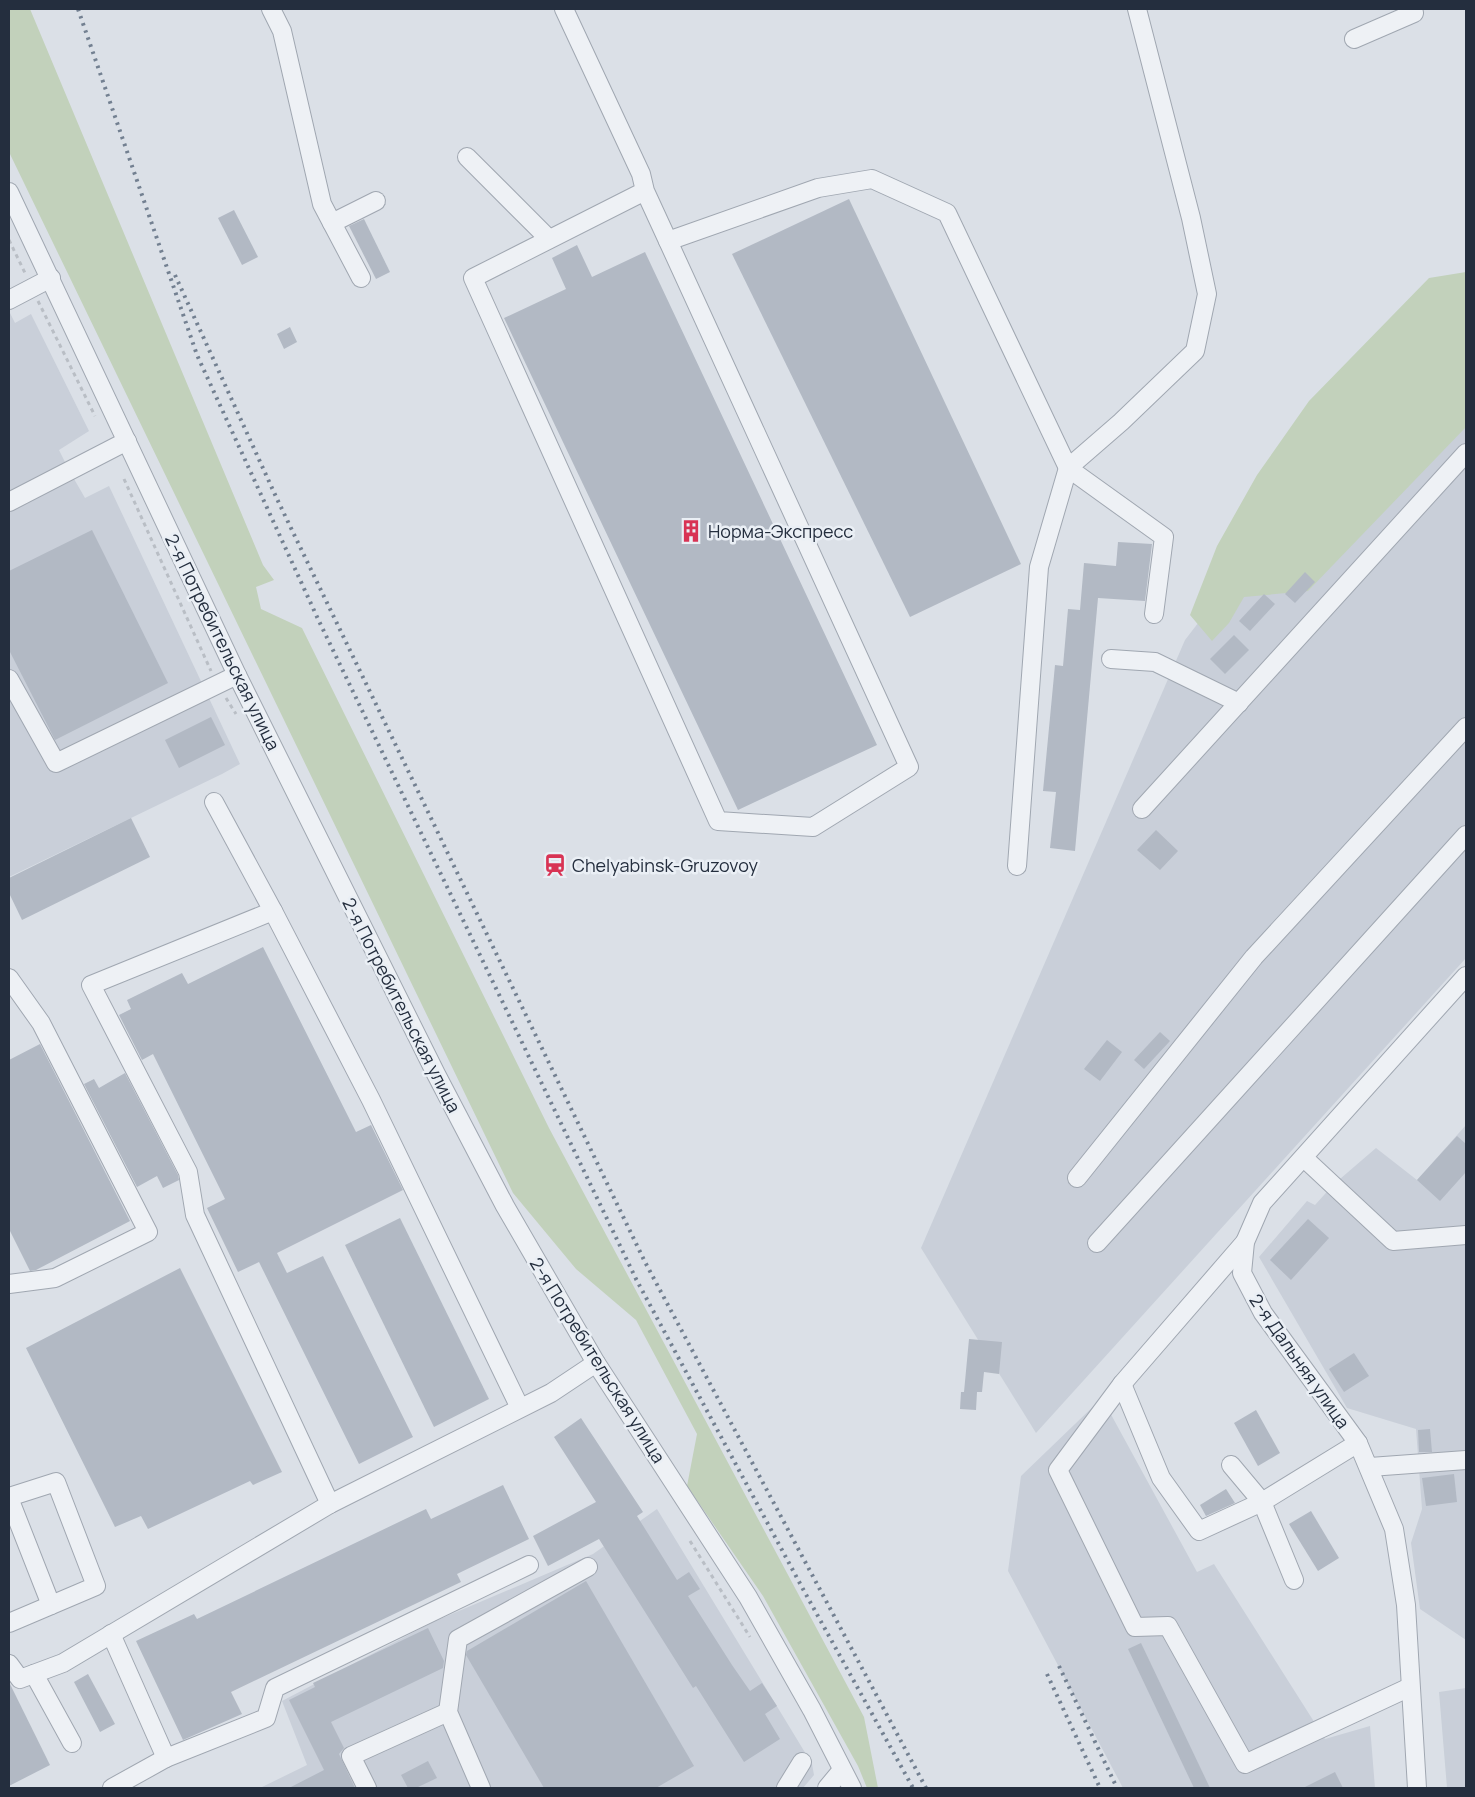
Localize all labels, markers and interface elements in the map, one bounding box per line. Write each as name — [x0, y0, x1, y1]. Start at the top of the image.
building icon: Норма-Экспресс — [678, 518, 704, 544]
place label: Норма-Экспресс — [708, 519, 853, 543]
street label: 2-я Потребительская улица — [160, 530, 286, 754]
station icon: Chelyabinsk-Gruzovoy — [542, 852, 568, 878]
place label: Chelyabinsk-Gruzovoy — [572, 853, 758, 877]
street label: 2-я Потребительская улица — [337, 893, 467, 1117]
street label: 2-я Потребительская улица — [525, 1253, 671, 1467]
street label: 2-я Дальняя улица — [1244, 1289, 1356, 1433]

